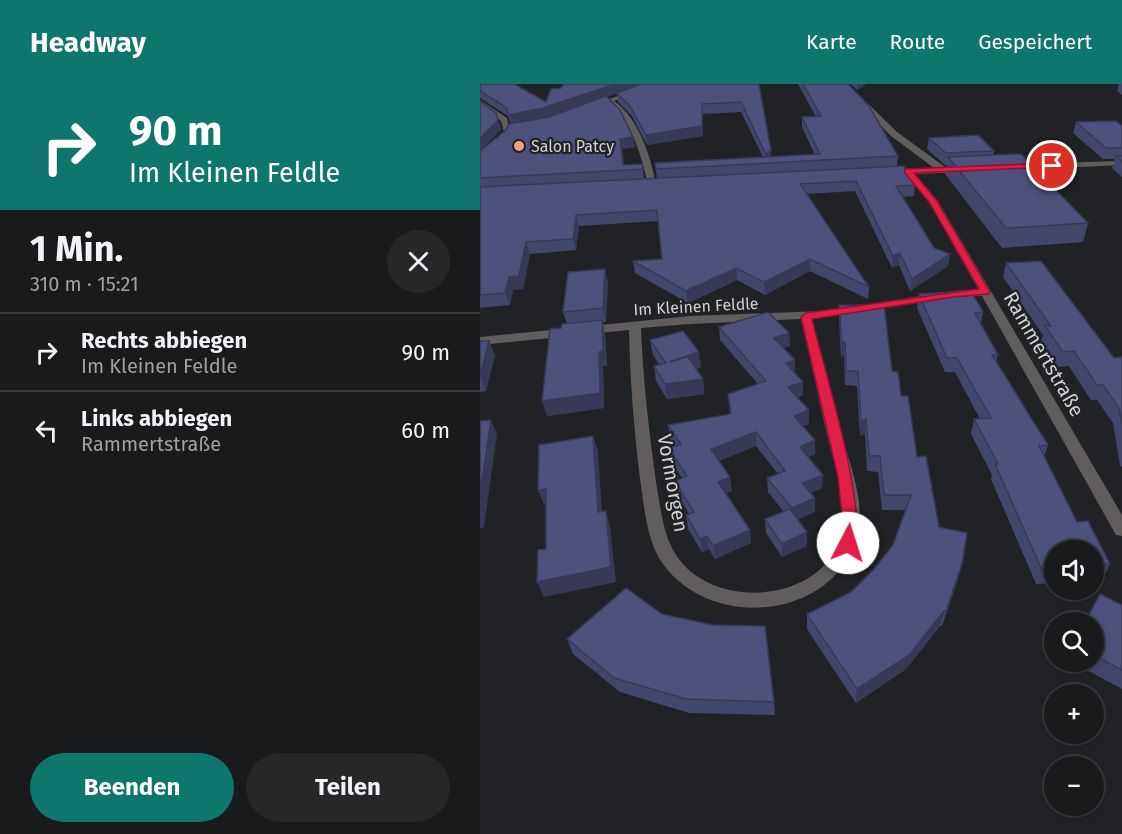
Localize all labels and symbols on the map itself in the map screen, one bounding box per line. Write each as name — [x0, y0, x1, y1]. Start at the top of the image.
place label: Salon Patcy — [531, 137, 614, 156]
marker: Salon Patcy — [512, 139, 526, 153]
pin — [1026, 140, 1077, 191]
street label: Rammertstraße — [999, 287, 1089, 421]
street label: Im Kleinen Feldle — [633, 294, 759, 319]
street label: Vormorgen — [653, 432, 693, 534]
position arrow — [816, 511, 880, 575]

